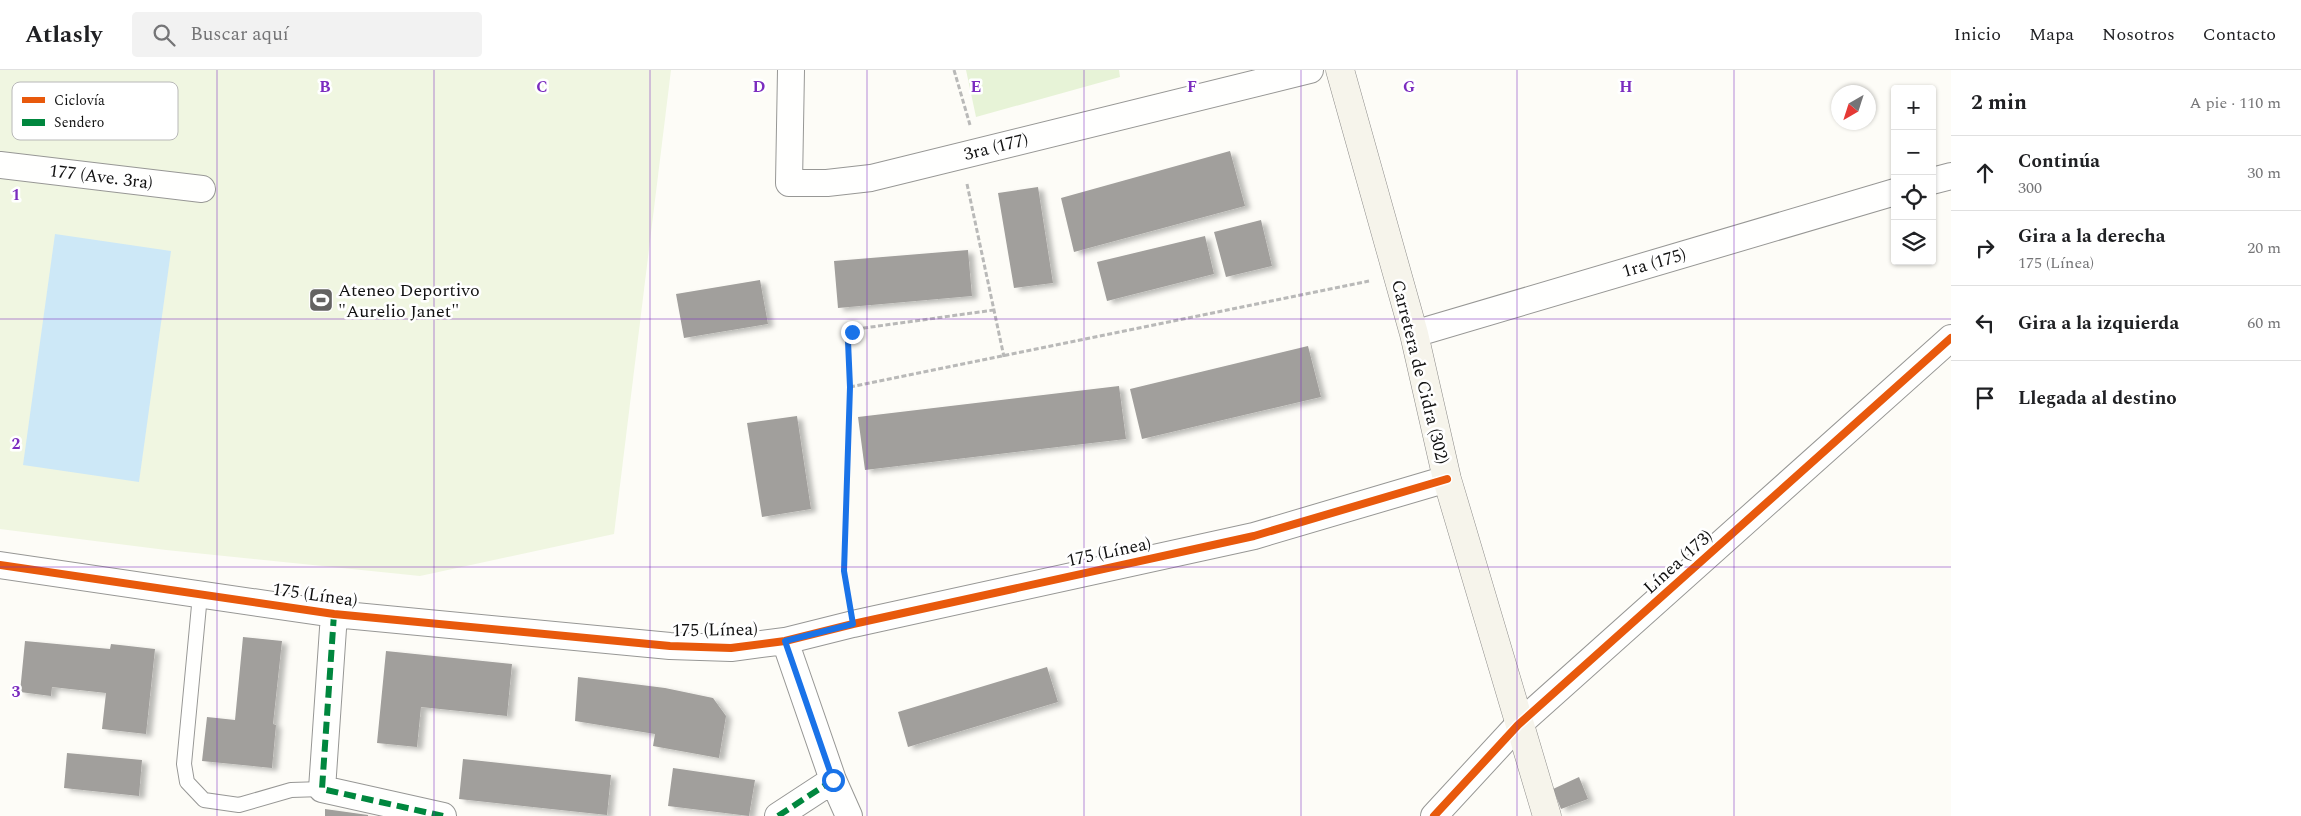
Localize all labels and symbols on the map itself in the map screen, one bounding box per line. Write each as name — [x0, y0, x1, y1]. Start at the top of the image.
text: B — [319, 75, 331, 99]
text: C — [536, 75, 548, 99]
text: D — [753, 75, 766, 99]
text: E — [971, 75, 981, 99]
text: F — [1187, 75, 1197, 99]
text: G — [1403, 75, 1415, 99]
text: H — [1619, 75, 1633, 99]
legend — [12, 82, 178, 140]
north arrow — [1831, 85, 1876, 130]
text: Ciclovía — [54, 90, 105, 111]
text: Sendero — [54, 112, 104, 133]
street label: 3ra (177) — [961, 126, 1031, 168]
street label: 177 (Ave. 3ra) — [48, 157, 154, 197]
text: 1 — [12, 183, 20, 207]
street label: 1ra (175) — [1619, 241, 1689, 285]
place label: Ateneo Deportivo "Aurelio Janet" — [338, 277, 480, 325]
street label: Carretera de Cidra (302) — [1384, 277, 1456, 467]
sports icon: Ateneo Deportivo "Aurelio Janet" — [308, 287, 334, 313]
route end — [841, 321, 864, 344]
text: 2 — [12, 432, 21, 456]
street label: Línea (173) — [1637, 523, 1719, 601]
street label: 175 (Línea) — [1064, 530, 1154, 574]
street label: 175 (Línea) — [271, 576, 359, 614]
street label: 175 (Línea) — [672, 616, 758, 644]
text: 3 — [12, 680, 21, 704]
route start — [822, 769, 845, 792]

